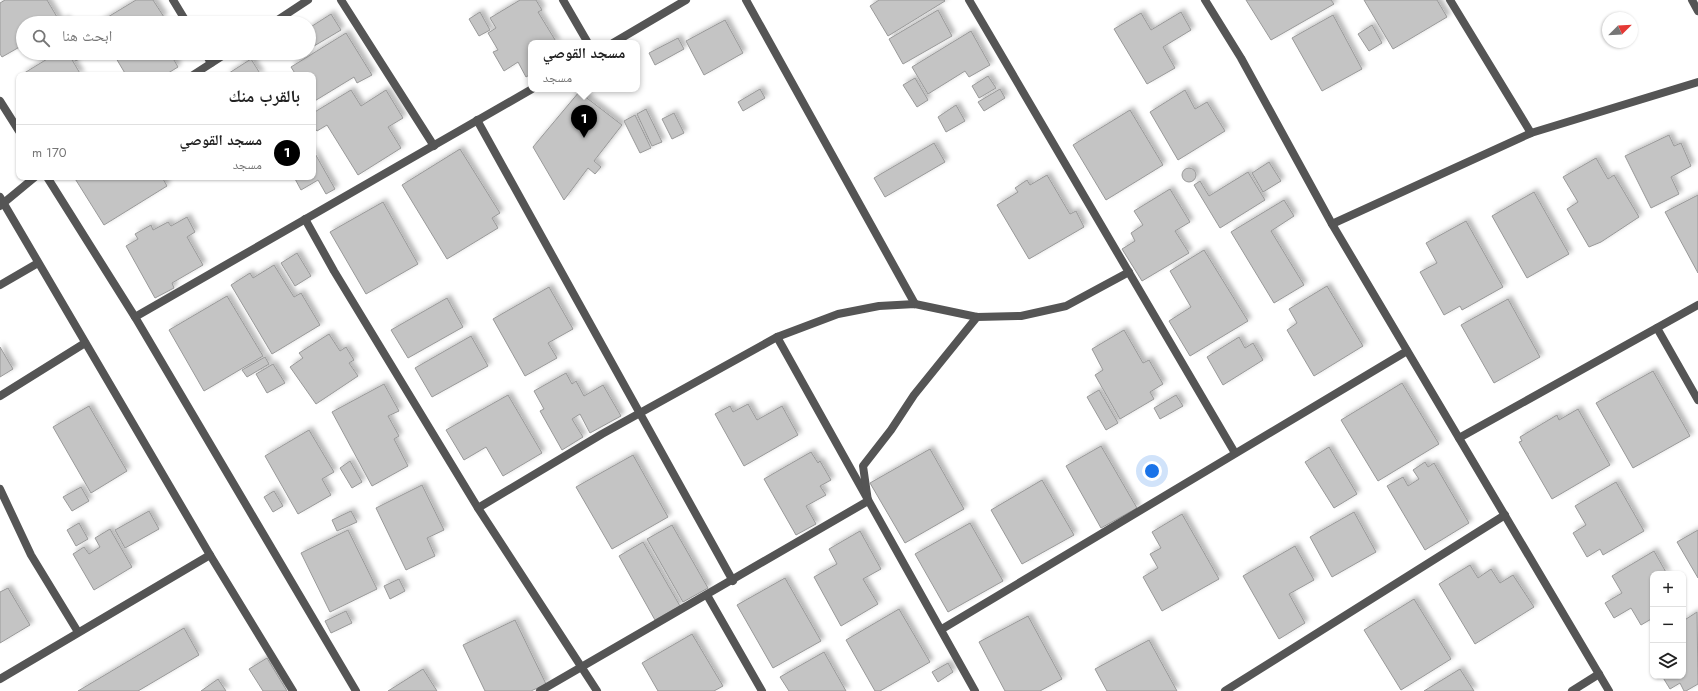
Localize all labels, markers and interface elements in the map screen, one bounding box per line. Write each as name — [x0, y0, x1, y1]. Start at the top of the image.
north arrow — [1602, 12, 1638, 48]
search box — [16, 16, 316, 60]
text: ابحث هنا — [62, 25, 112, 47]
icon: search — [30, 27, 52, 49]
popup — [528, 40, 640, 92]
text: مسجد القوصي — [543, 42, 625, 64]
text: مسجد — [543, 68, 572, 87]
text: بالقرب منك — [229, 84, 300, 108]
pin: 1 — [571, 105, 597, 138]
text: مسجد القوصي — [180, 129, 262, 151]
text: 170 m — [32, 143, 67, 162]
text: 1 — [284, 143, 290, 162]
text: مسجد — [233, 155, 262, 174]
your location — [1142, 461, 1162, 481]
map controls — [1650, 571, 1686, 679]
button: + — [1650, 571, 1686, 607]
button: − — [1650, 607, 1686, 643]
button: layers — [1650, 643, 1686, 679]

